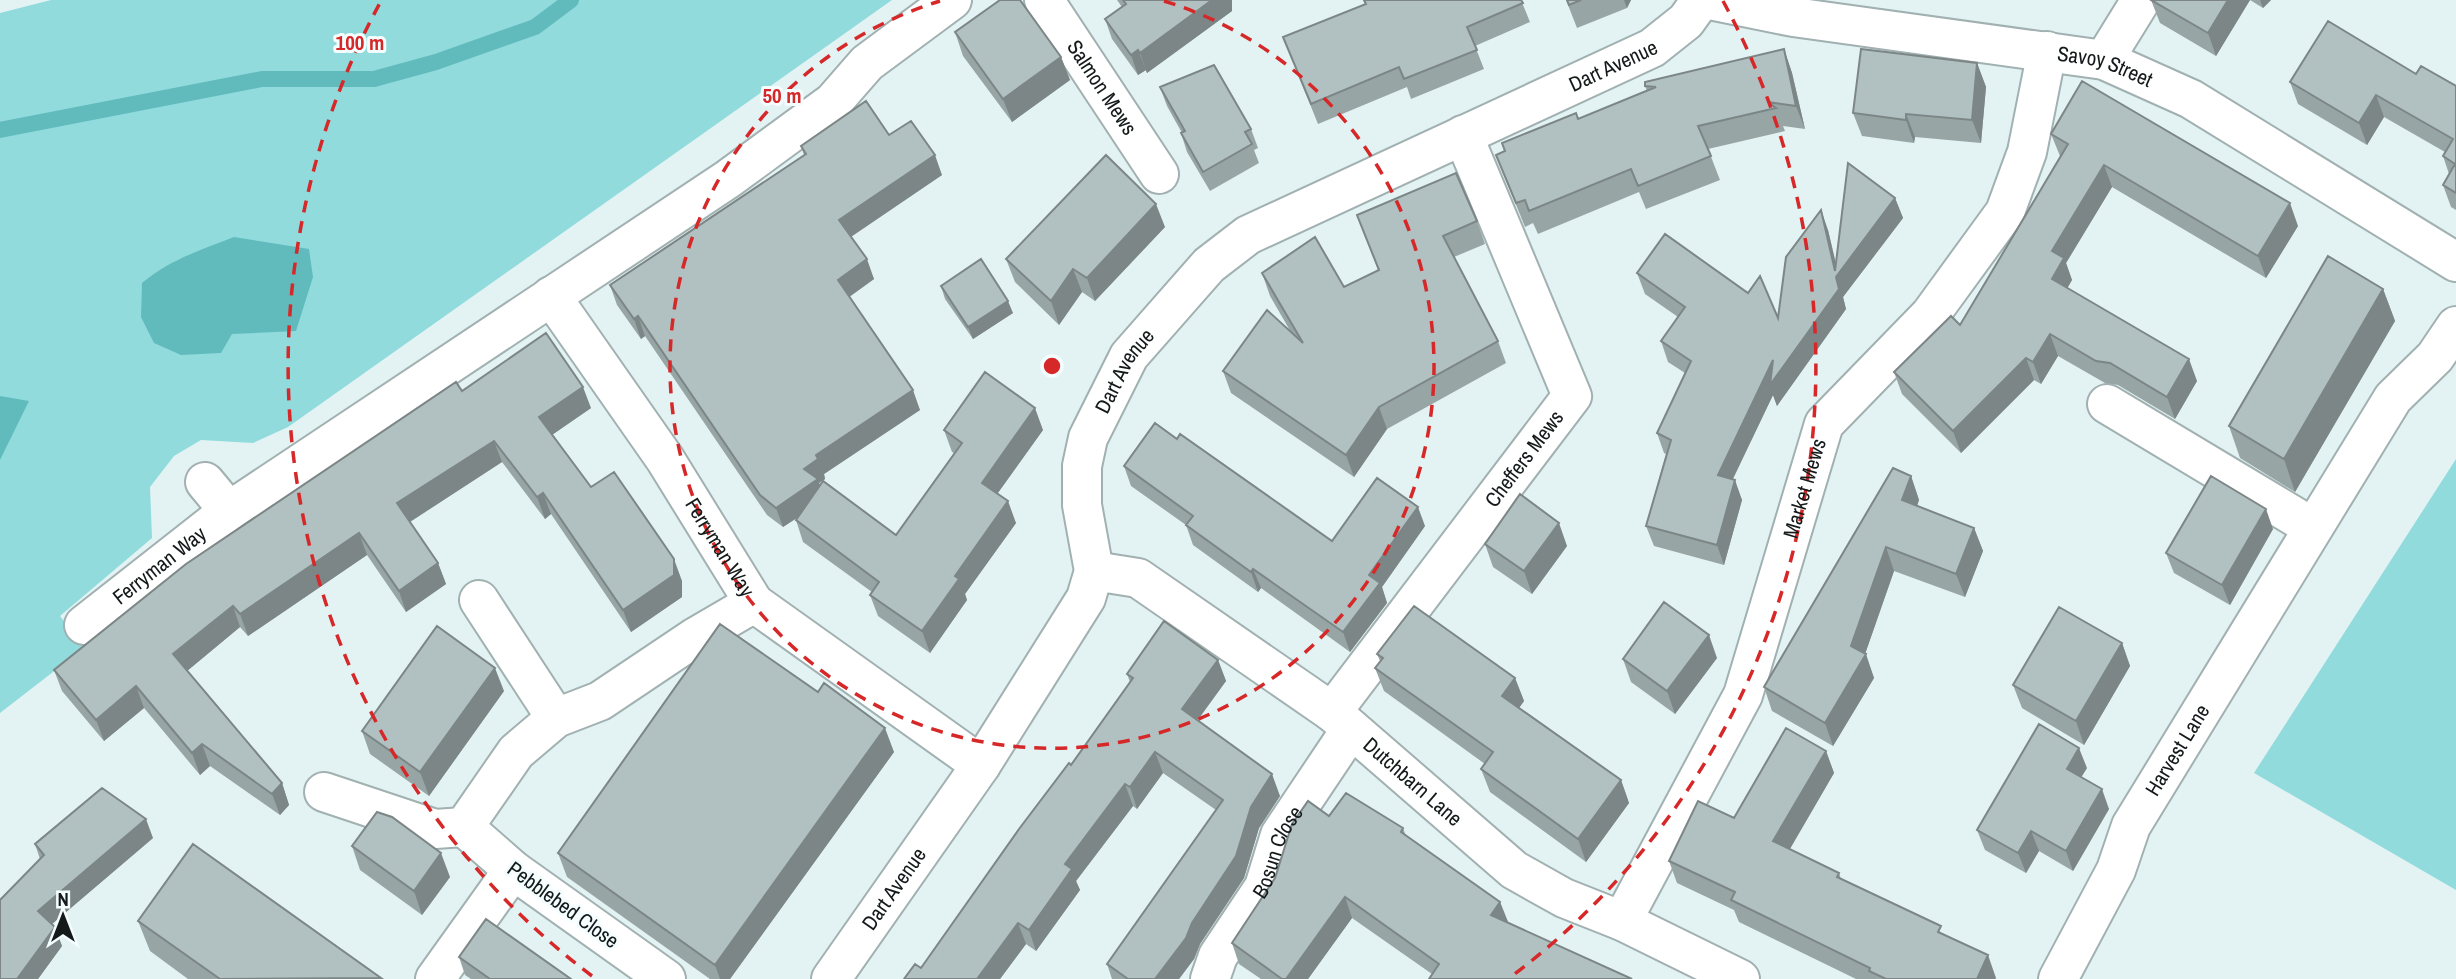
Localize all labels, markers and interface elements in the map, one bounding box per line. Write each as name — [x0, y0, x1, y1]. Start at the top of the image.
text: 100 m — [336, 28, 384, 57]
street label: Dart Avenue — [1564, 32, 1662, 98]
street label: Salmon Mews — [1060, 34, 1144, 140]
street label: Savoy Street — [2056, 39, 2157, 94]
text: 50 m — [762, 81, 802, 110]
street label: Dart Avenue — [1088, 322, 1161, 418]
centre of rings — [1040, 354, 1064, 378]
street label: Cheffers Mews — [1478, 404, 1570, 513]
street label: Market Mews — [1776, 435, 1833, 541]
street label: Ferryman Way — [679, 492, 762, 603]
street label: Ferryman Way — [106, 519, 212, 611]
street label: Harvest Lane — [2138, 699, 2216, 801]
street label: Dutchbarn Lane — [1357, 730, 1469, 833]
street label: Bosun Close — [1245, 800, 1310, 904]
street label: Dart Avenue — [855, 842, 933, 936]
street label: Pebblebed Close — [502, 854, 625, 955]
north arrow — [28, 881, 98, 951]
text: N — [57, 886, 69, 912]

